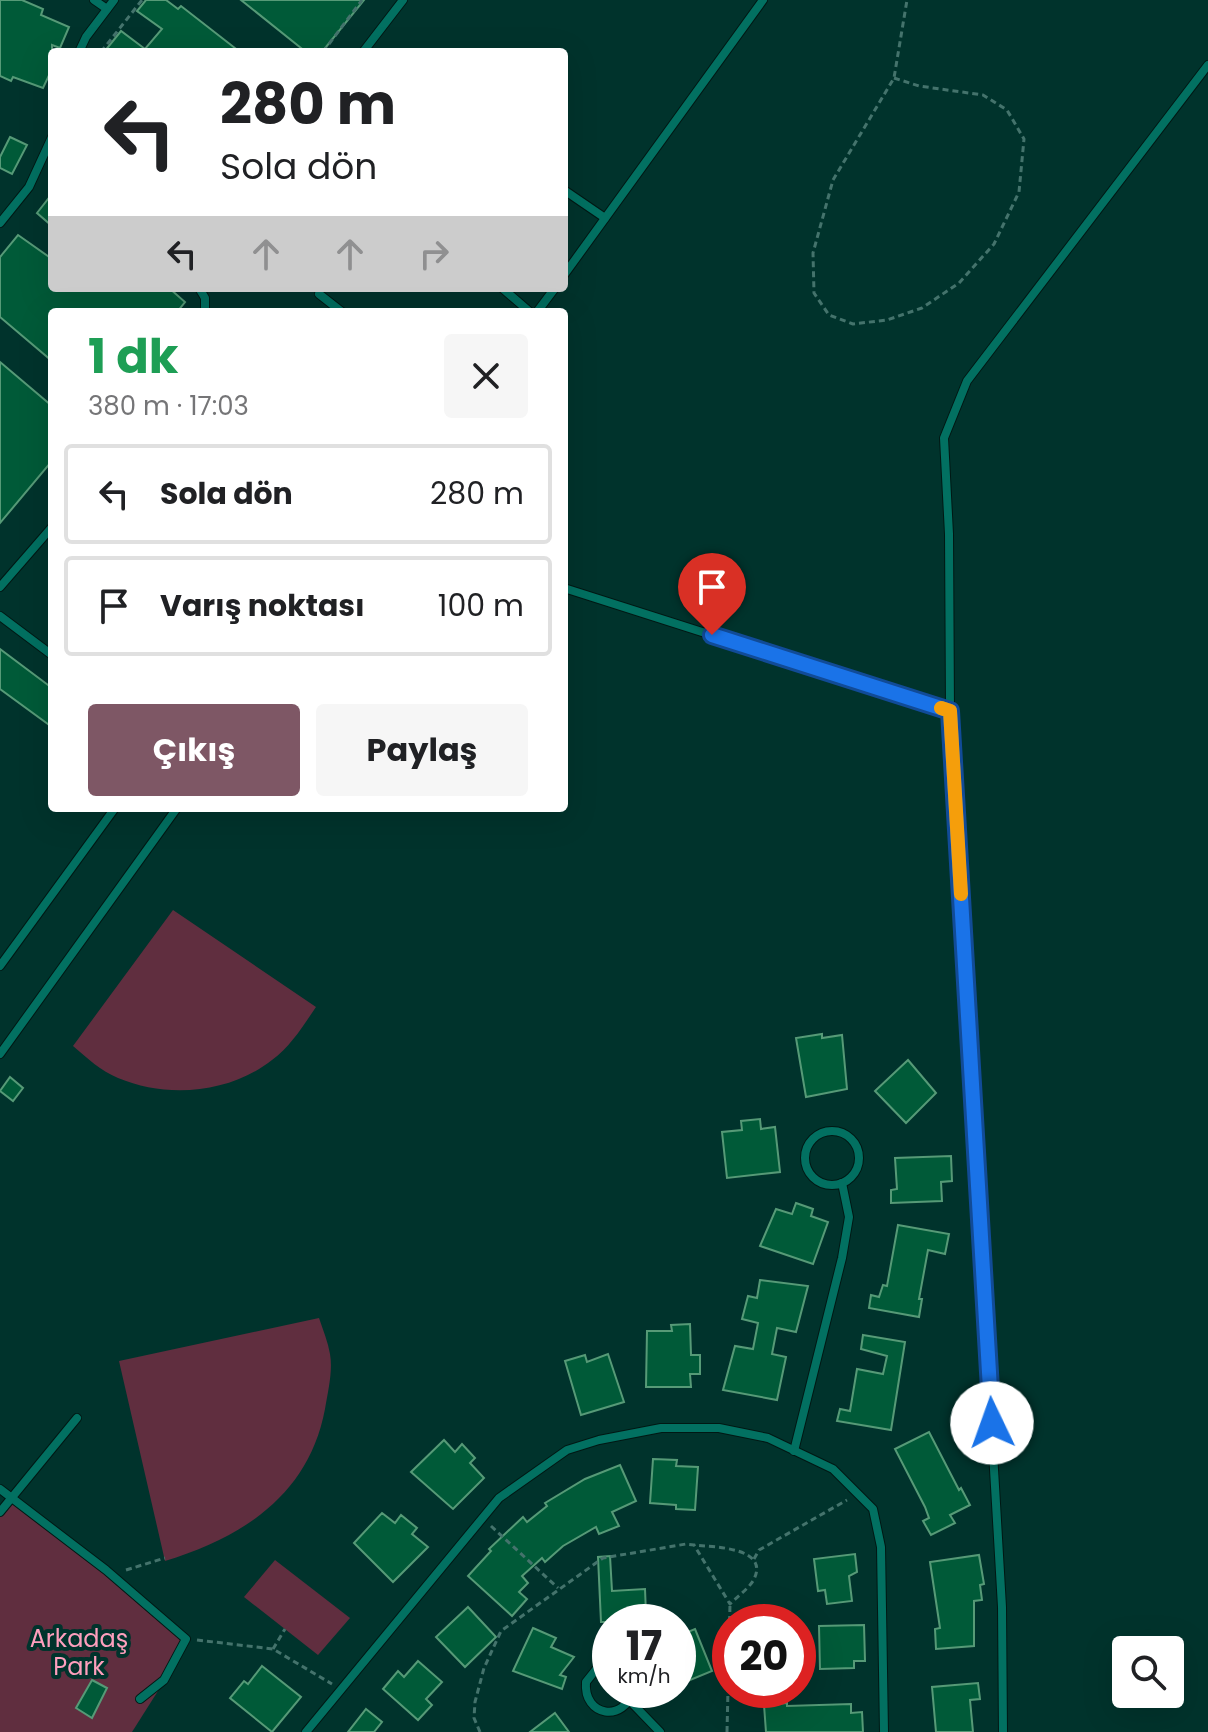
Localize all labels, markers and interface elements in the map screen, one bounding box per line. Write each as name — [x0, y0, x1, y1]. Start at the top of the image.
text: 280 m — [220, 65, 396, 144]
icon: left — [88, 80, 192, 184]
text: Sola dön — [220, 141, 377, 192]
icon: left — [160, 232, 204, 276]
icon: ahead — [244, 232, 288, 276]
icon: ahead — [328, 232, 372, 276]
icon: right — [412, 232, 456, 276]
text: 1 dk — [88, 323, 178, 390]
button: close — [444, 334, 528, 418]
text: 380 m · 17:03 — [88, 388, 249, 424]
icon: left — [92, 472, 136, 516]
text: Sola dön — [160, 472, 293, 515]
text: 280 m — [430, 472, 524, 515]
pin — [678, 553, 746, 635]
icon: arrive — [690, 565, 734, 609]
icon: arrive — [92, 584, 136, 628]
text: Varış noktası — [160, 584, 365, 627]
text: 100 m — [438, 584, 524, 627]
button: Çıkış — [88, 704, 300, 796]
button: Paylaş — [316, 704, 528, 796]
position arrow — [950, 1381, 1034, 1465]
speed limit sign: 20 — [712, 1604, 816, 1708]
text: 17 — [626, 1618, 662, 1674]
park label: Arkadaş Park — [30, 1622, 128, 1683]
map controls — [1112, 1636, 1184, 1708]
button: search — [1112, 1636, 1184, 1708]
text: km/h — [617, 1662, 671, 1690]

